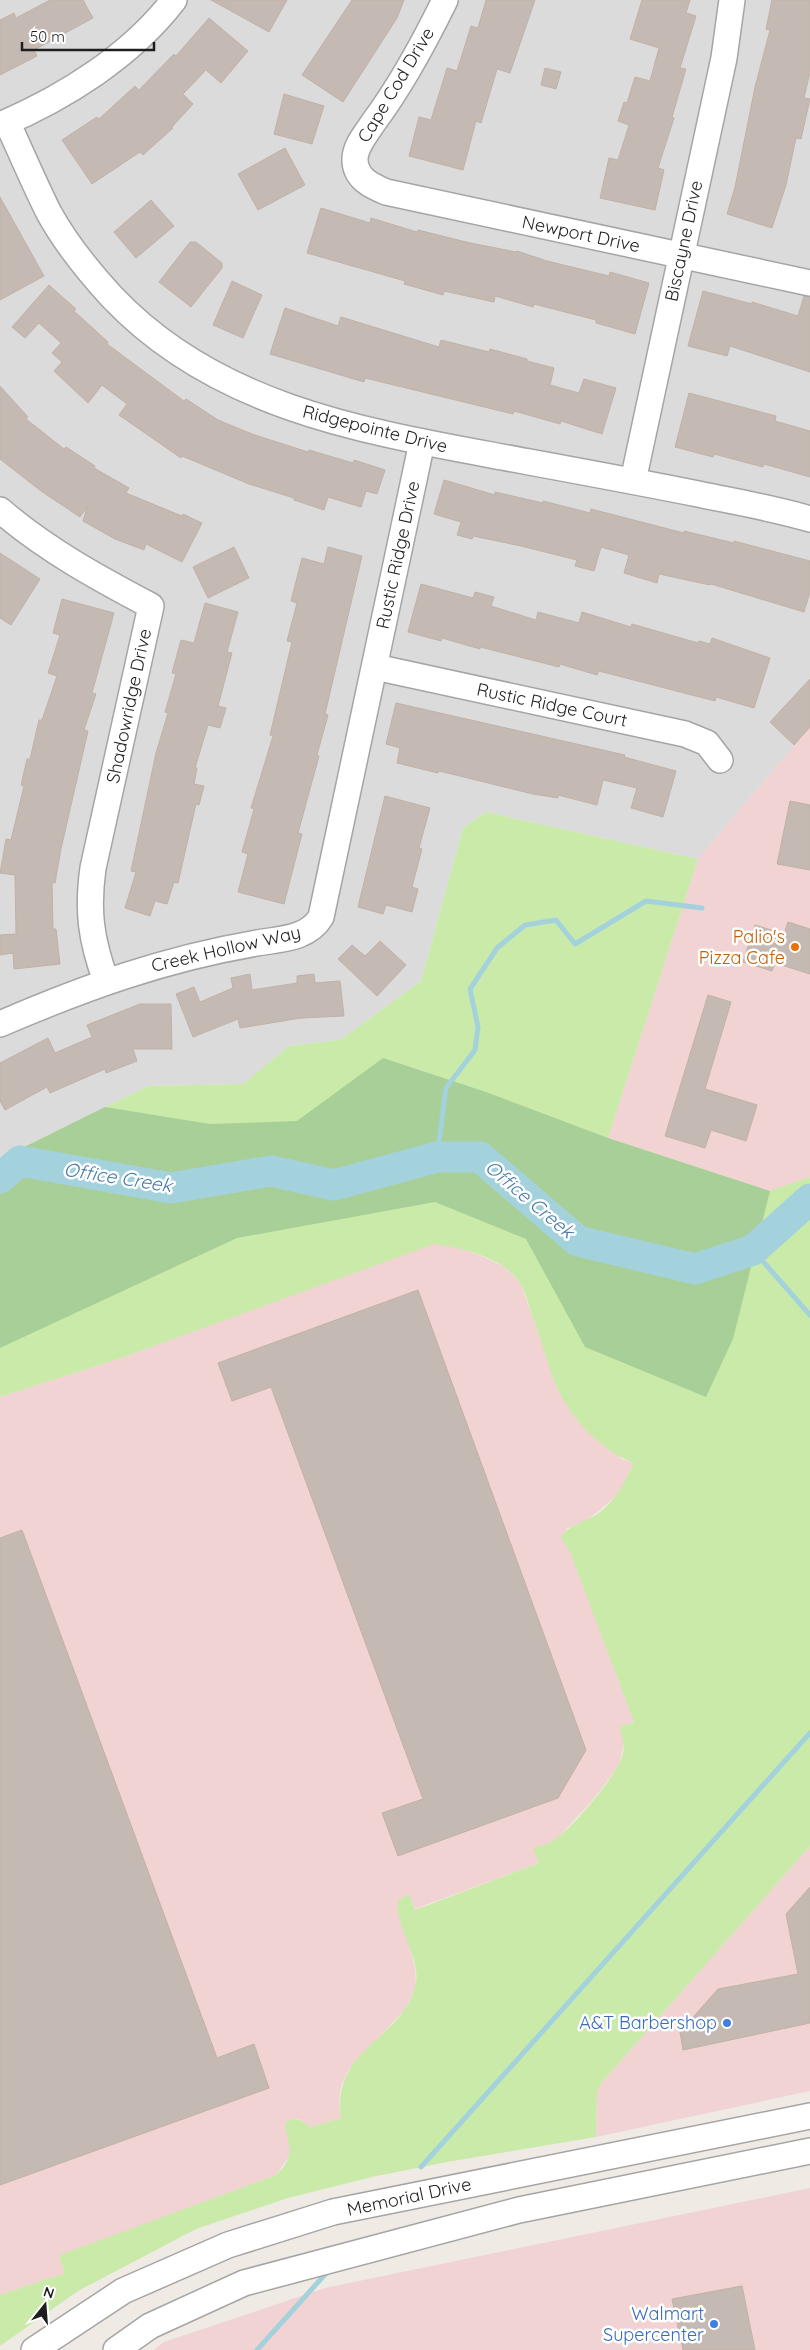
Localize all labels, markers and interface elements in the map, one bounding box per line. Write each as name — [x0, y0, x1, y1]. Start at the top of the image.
scale bar — [22, 20, 155, 52]
street label: Cape Cod Drive — [352, 23, 439, 147]
text: 50 m — [30, 27, 65, 46]
street label: Biscayne Drive — [659, 178, 708, 304]
street label: Newport Drive — [520, 210, 642, 257]
street label: Ridgepointe Drive — [300, 399, 450, 458]
street label: Rustic Ridge Drive — [371, 479, 424, 631]
street label: Shadowridge Drive — [101, 626, 156, 785]
street label: Rustic Ridge Court — [475, 677, 630, 732]
street label: Creek Hollow Way — [149, 920, 303, 977]
place label: Palio's Pizza Cafe — [699, 925, 785, 969]
marker: Palio's Pizza Cafe — [789, 941, 801, 953]
water label: Office Creek — [481, 1155, 581, 1244]
water label: Office Creek — [62, 1157, 176, 1198]
place label: A&T Barbershop — [579, 2011, 717, 2034]
marker: A&T Barbershop — [721, 2017, 733, 2029]
street label: Memorial Drive — [345, 2172, 473, 2221]
north arrow — [20, 2280, 70, 2330]
text: N — [41, 2282, 56, 2303]
place label: Walmart Supercenter — [603, 2302, 704, 2346]
marker: Walmart Supercenter — [708, 2318, 720, 2330]

